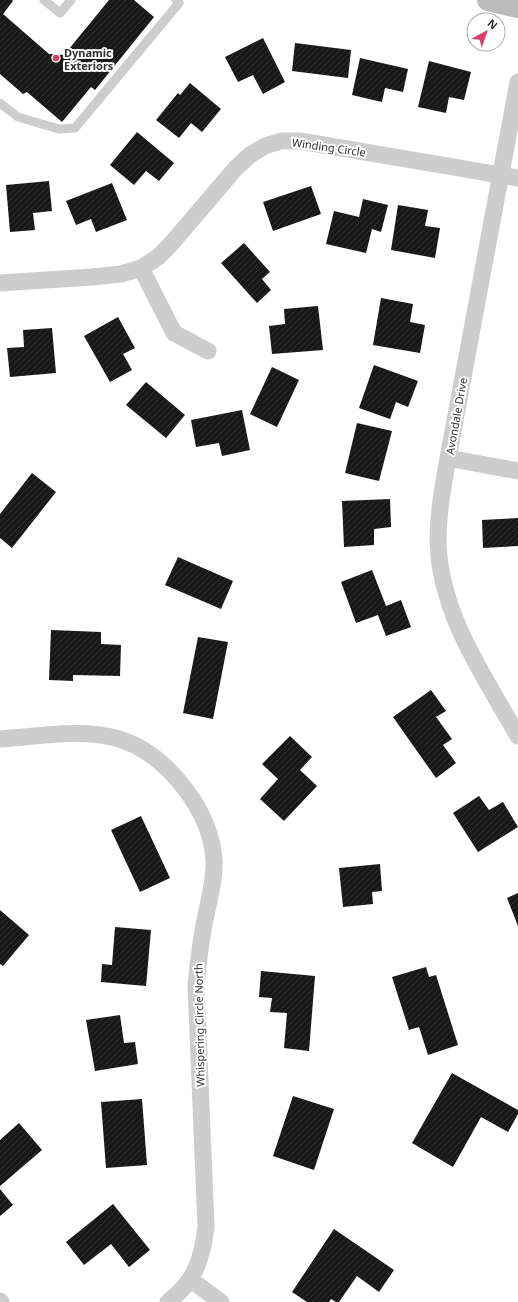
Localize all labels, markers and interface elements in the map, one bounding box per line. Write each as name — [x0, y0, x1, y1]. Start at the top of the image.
north arrow — [466, 12, 506, 52]
text: N — [484, 15, 501, 33]
place label: Dynamic Exteriors — [64, 45, 114, 73]
marker: Dynamic Exteriors — [51, 53, 61, 63]
street label: Winding Circle — [291, 134, 367, 160]
street label: Avondale Drive — [442, 376, 470, 456]
street label: Whispering Circle North — [190, 963, 208, 1087]

